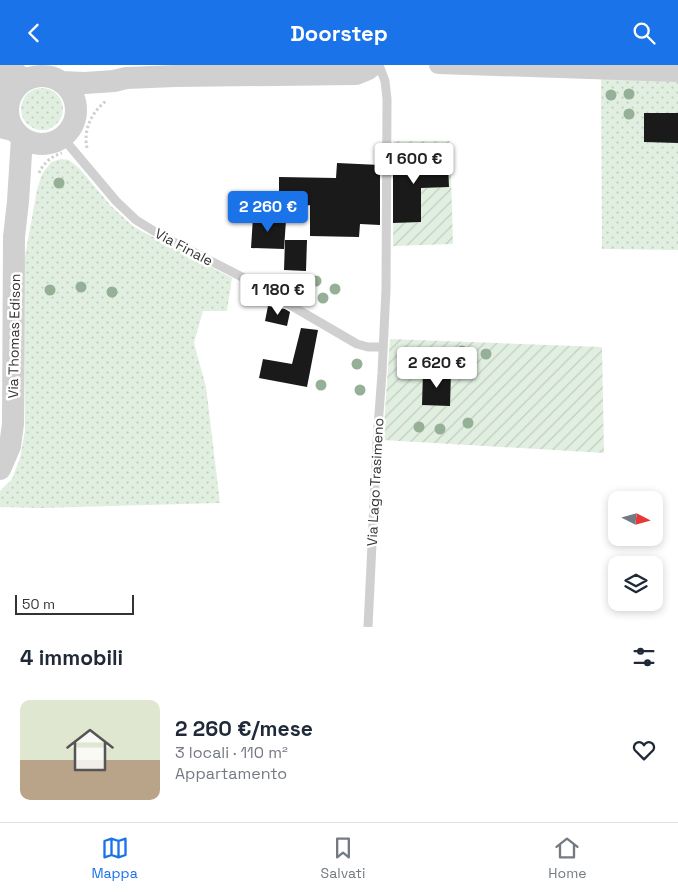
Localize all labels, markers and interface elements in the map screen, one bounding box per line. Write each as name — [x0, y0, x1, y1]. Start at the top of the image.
icon: back — [20, 19, 48, 47]
text: Doorstep — [290, 19, 388, 47]
icon: search — [630, 19, 658, 47]
pin: 1 600 € — [368, 143, 460, 185]
text: 1 600 € — [386, 148, 442, 169]
pin: 2 260 € — [222, 191, 314, 233]
text: 2 260 € — [239, 196, 297, 217]
street label: Via Finale — [152, 224, 216, 270]
street label: Via Thomas Edison — [4, 273, 24, 399]
pin: 1 180 € — [232, 273, 324, 316]
text: 1 180 € — [251, 279, 305, 300]
pin: 2 620 € — [391, 347, 483, 389]
text: 2 620 € — [408, 352, 466, 373]
street label: Via Lago Trasimeno — [363, 417, 387, 547]
north arrow — [608, 491, 662, 546]
map controls — [608, 491, 663, 611]
button: layers — [608, 556, 663, 611]
scale bar — [15, 592, 134, 615]
text: 50 m — [22, 595, 55, 613]
icon: filters — [630, 643, 658, 671]
text: 4 immobili — [20, 644, 123, 671]
text: 2 260 €/mese — [175, 715, 313, 742]
icon: home — [60, 720, 120, 780]
icon: heart — [630, 736, 658, 764]
text: 3 locali · 110 m² — [175, 742, 288, 763]
text: Appartamento — [175, 763, 287, 784]
tab: Mappa — [91, 834, 138, 882]
tab: Salvati — [321, 834, 365, 882]
tab: Home — [548, 834, 587, 882]

